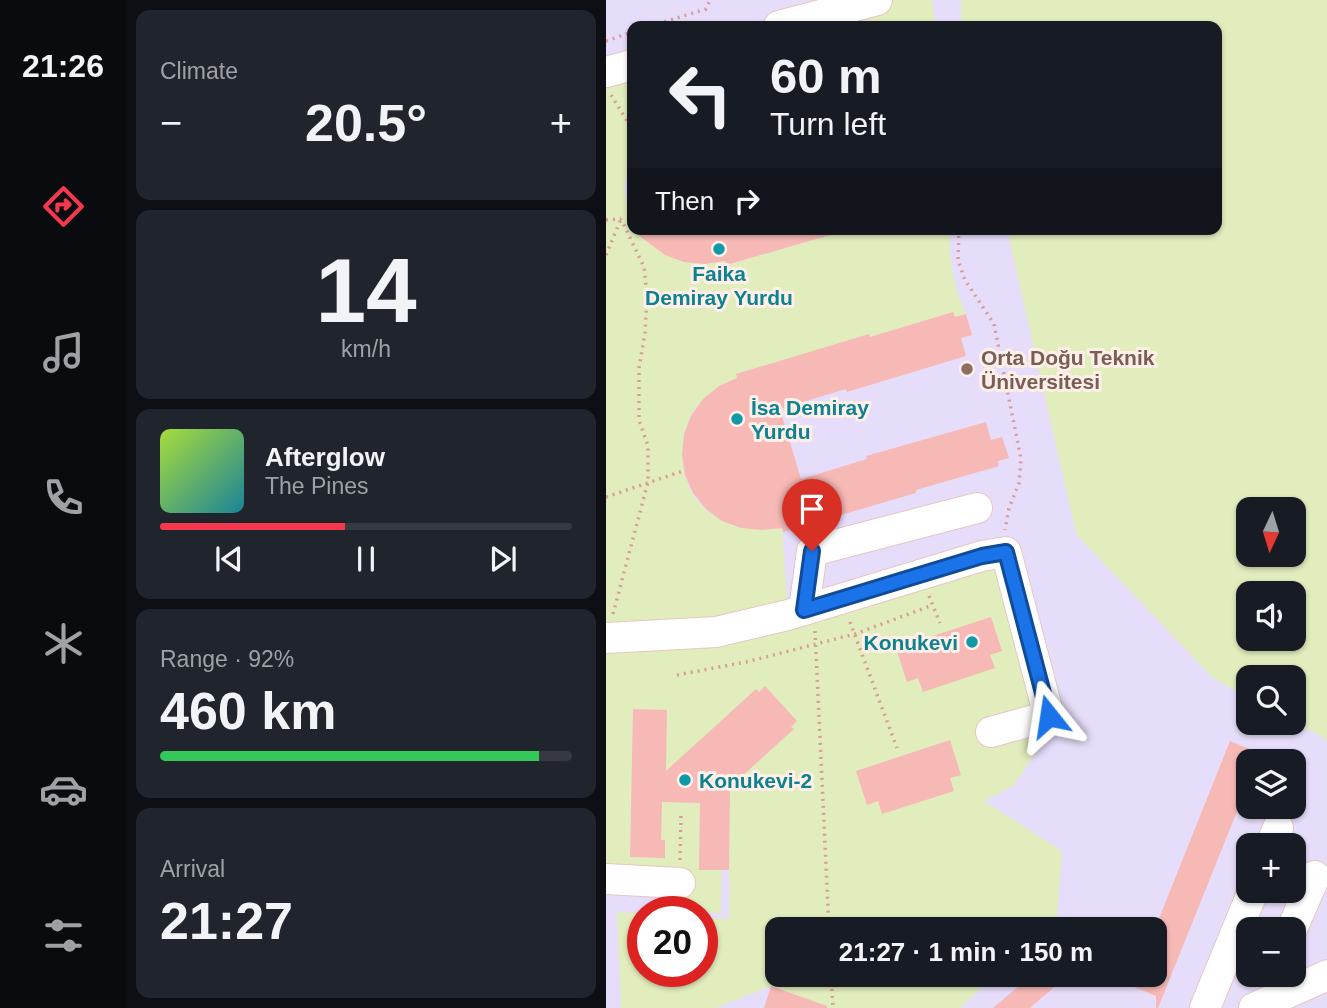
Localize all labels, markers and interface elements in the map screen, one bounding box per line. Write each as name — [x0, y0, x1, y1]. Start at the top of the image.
text: 21:26 — [22, 48, 104, 84]
icon: left — [655, 49, 746, 140]
text: 60 m — [770, 49, 882, 103]
text: Climate — [160, 58, 238, 84]
text: 20.5° — [305, 94, 427, 152]
text: − — [160, 102, 182, 144]
text: + — [550, 102, 572, 144]
text: Turn left — [770, 106, 886, 142]
icon: directions — [39, 182, 88, 231]
icon: right — [728, 182, 766, 220]
text: Then — [655, 186, 714, 216]
text: 14 — [315, 240, 417, 341]
marker: Faika Demiray Yurdu — [711, 241, 727, 257]
place label: Faika Demiray Yurdu — [645, 262, 793, 309]
icon: music — [39, 328, 88, 377]
text: km/h — [341, 336, 391, 362]
place label: Orta Doğu Teknik Üniversitesi — [981, 346, 1155, 393]
marker: Orta Doğu Teknik Üniversitesi — [959, 361, 975, 377]
place label: İsa Demiray Yurdu — [751, 396, 869, 443]
marker: İsa Demiray Yurdu — [729, 411, 745, 427]
text: Afterglow — [265, 442, 385, 472]
icon: phone — [39, 473, 88, 522]
text: The Pines — [265, 473, 369, 499]
pin — [782, 479, 842, 551]
icon: arrive — [793, 490, 831, 528]
north arrow — [1236, 497, 1306, 567]
map controls — [1236, 497, 1306, 987]
icon: previous — [210, 540, 248, 578]
icon: pause — [347, 540, 385, 578]
icon: next — [484, 540, 522, 578]
button: sound — [1236, 581, 1306, 651]
icon: climate — [39, 619, 88, 668]
place label: Konukevi — [863, 631, 958, 654]
marker: Konukevi — [964, 634, 980, 650]
text: Range · 92% — [160, 646, 294, 672]
button: search — [1236, 665, 1306, 735]
position arrow — [1012, 679, 1086, 753]
text: 460 km — [160, 682, 336, 740]
button: layers — [1236, 749, 1306, 819]
icon: car — [39, 765, 88, 814]
place label: Konukevi-2 — [699, 769, 812, 792]
marker: Konukevi-2 — [677, 772, 693, 788]
button: + — [1236, 833, 1306, 903]
text: Arrival — [160, 856, 225, 882]
text: 21:27 — [160, 892, 293, 950]
speed limit sign: 20 — [627, 896, 718, 987]
icon: filters — [39, 911, 88, 960]
button: − — [1236, 917, 1306, 987]
text: 21:27 · 1 min · 150 m — [839, 937, 1093, 967]

